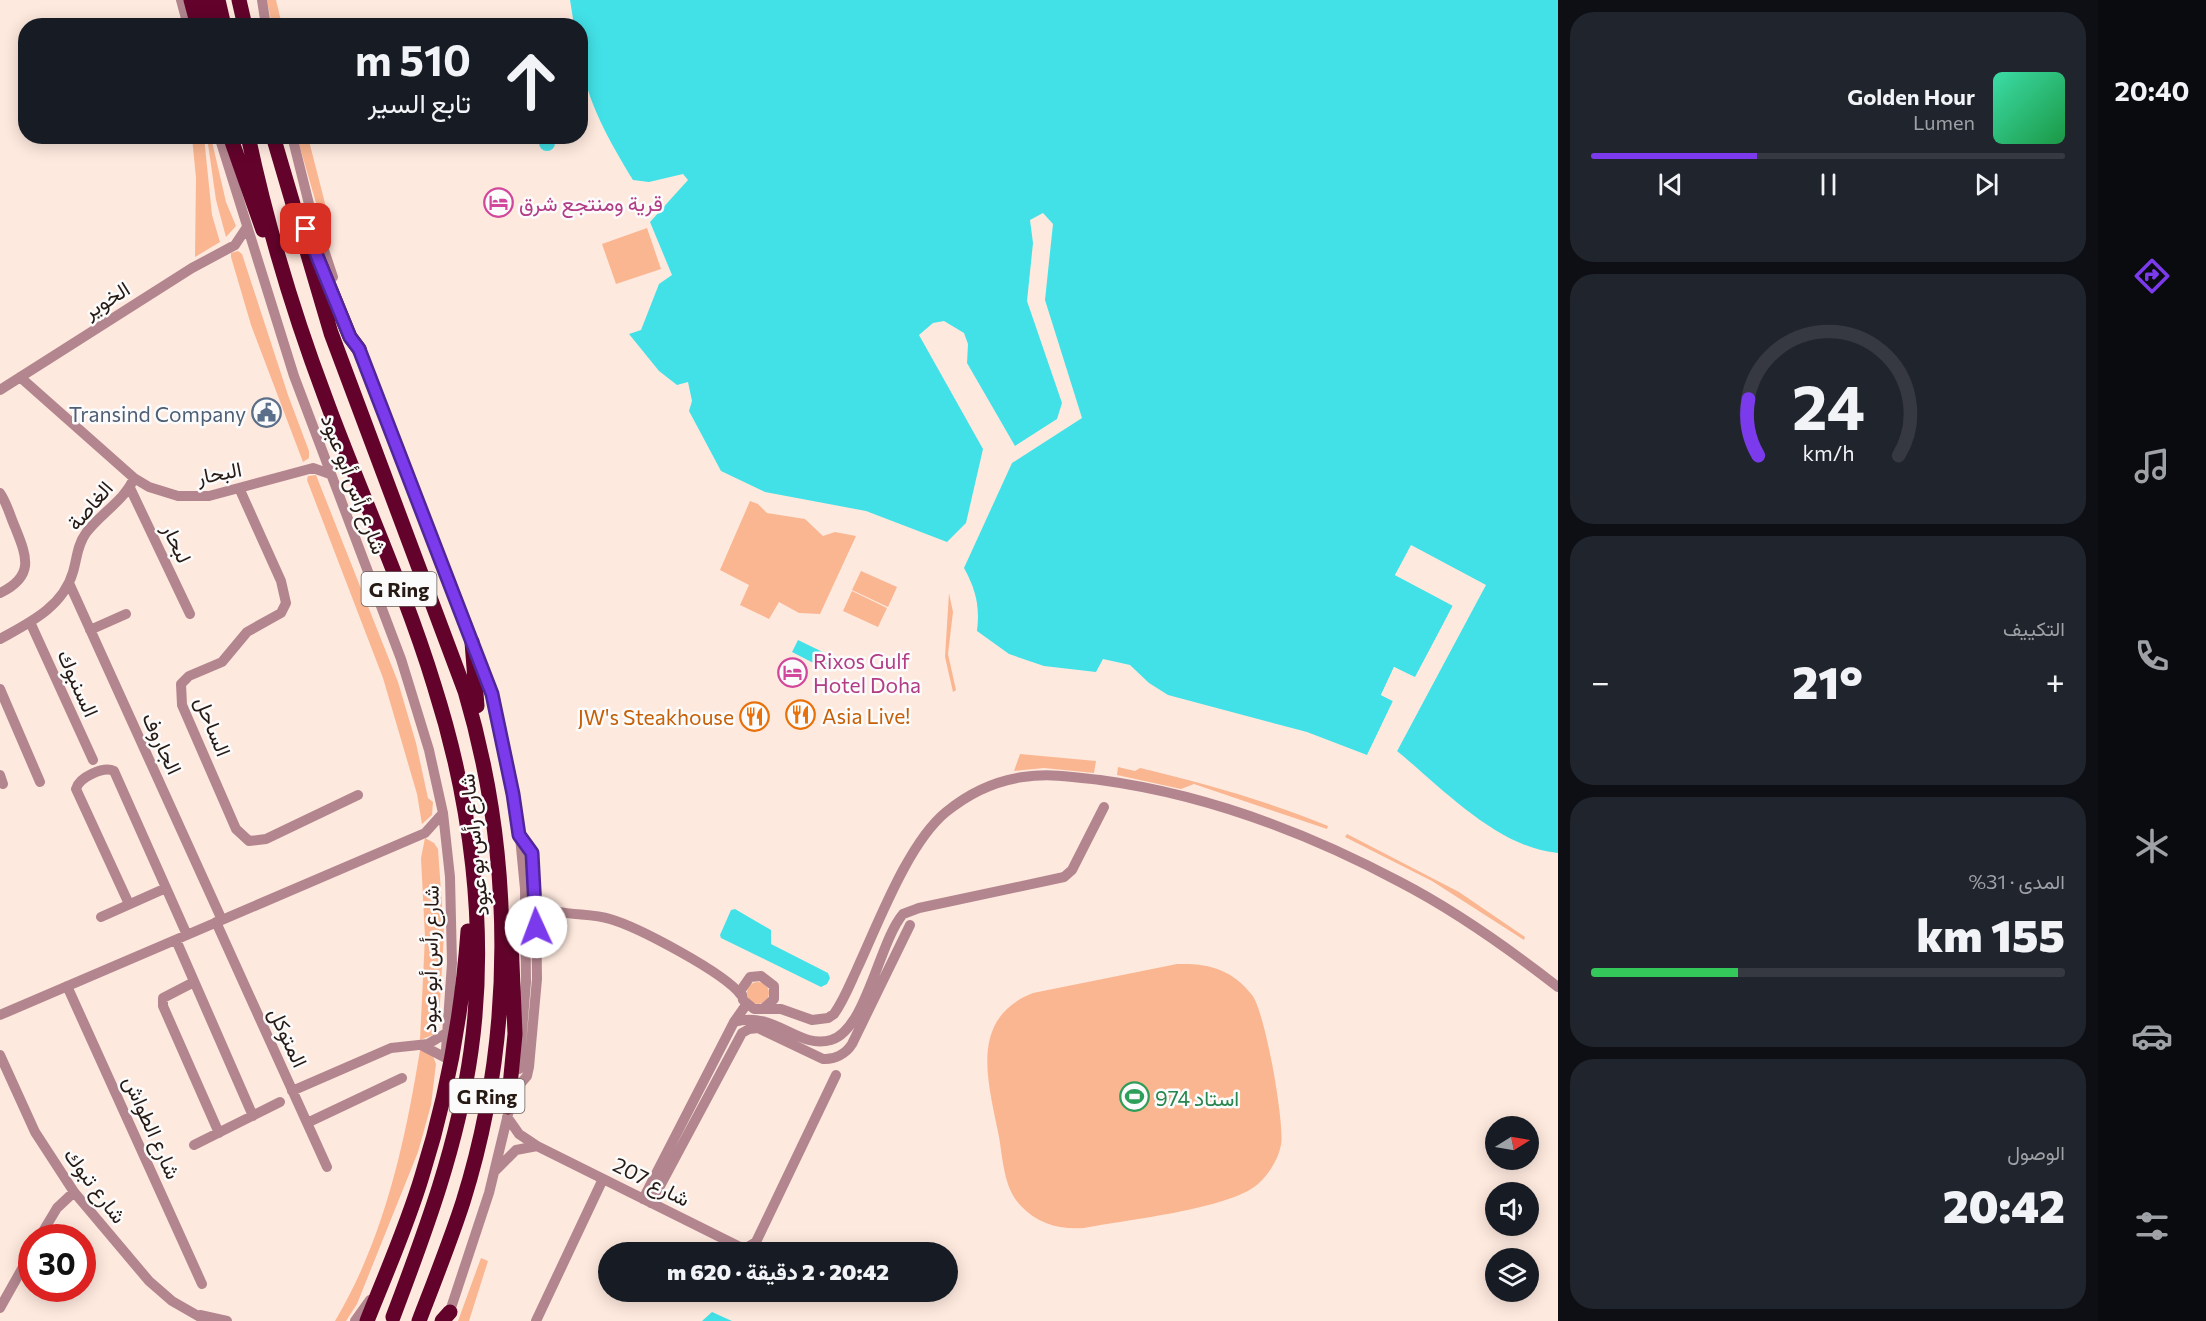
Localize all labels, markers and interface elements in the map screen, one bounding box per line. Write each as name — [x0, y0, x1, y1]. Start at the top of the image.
text: 510 m — [355, 33, 471, 85]
icon: ahead — [492, 42, 570, 120]
text: 20:40 — [2115, 74, 2189, 107]
text: Golden Hour — [1847, 83, 1975, 110]
text: تابع السير — [368, 86, 471, 119]
text: Lumen — [1913, 110, 1975, 134]
icon: previous — [1654, 168, 1687, 201]
icon: pause — [1812, 168, 1845, 201]
icon: next — [1970, 168, 2003, 201]
hotel icon: قرية ومنتجع شرق — [482, 186, 514, 218]
place label: قرية ومنتجع شرق — [519, 190, 663, 218]
pin — [280, 203, 331, 254]
icon: arrive — [289, 212, 322, 245]
icon: directions — [2131, 255, 2173, 297]
street label: الخوير — [77, 275, 135, 325]
text: 24 — [1792, 367, 1864, 443]
public building icon: Transind Company — [251, 397, 283, 429]
place label: Transind Company — [69, 401, 246, 426]
street label: شارع رأس أبو عبود — [314, 411, 393, 559]
text: km/h — [1802, 439, 1854, 465]
icon: music — [2131, 445, 2173, 487]
street label: البحار — [193, 455, 244, 491]
street label: الغاصة — [61, 475, 117, 535]
street label: لبحار — [156, 519, 198, 567]
road number: G Ring — [362, 572, 436, 606]
text: التكييف — [2003, 616, 2065, 640]
icon: phone — [2131, 635, 2173, 677]
street label: السنبوك — [51, 646, 105, 721]
place label: Rixos Gulf Hotel Doha — [813, 648, 921, 697]
text: 21° — [1792, 653, 1863, 708]
hotel icon: Rixos Gulf Hotel Doha — [776, 656, 808, 688]
text: − — [1591, 660, 1610, 701]
text: + — [2046, 660, 2065, 701]
street label: الساحل — [190, 692, 237, 760]
restaurant icon: Asia Live! — [785, 699, 817, 731]
restaurant icon: JW's Steakhouse — [739, 700, 771, 732]
place label: Asia Live! — [822, 703, 910, 728]
place label: JW's Steakhouse — [578, 704, 734, 729]
street label: الجاروف — [136, 708, 188, 779]
street label: شارع رأس بو عبود — [453, 772, 496, 917]
icon: climate — [2131, 825, 2173, 867]
text: المدى · 31% — [1968, 869, 2065, 893]
street label: شارع رأس أبو عبود — [415, 885, 446, 1033]
position arrow — [504, 895, 568, 959]
text: 155 km — [1917, 906, 2065, 961]
street label: المتوكل — [262, 1003, 314, 1072]
icon: car — [2131, 1015, 2173, 1057]
street label: شارع الطواش — [116, 1071, 187, 1184]
road number: G Ring — [450, 1079, 524, 1113]
sports icon: استاد 974 — [1118, 1081, 1150, 1113]
place label: استاد 974 — [1155, 1085, 1239, 1110]
north arrow — [1485, 1116, 1539, 1170]
map controls — [1485, 1116, 1539, 1302]
text: الوصول — [2007, 1140, 2065, 1164]
street label: شارع تبوك — [57, 1142, 132, 1229]
street label: شارع 207 — [608, 1151, 694, 1214]
text: 20:42 — [1943, 1177, 2065, 1232]
button: sound — [1485, 1182, 1539, 1236]
icon: filters — [2131, 1205, 2173, 1247]
speed limit sign: 30 — [18, 1224, 96, 1302]
button: layers — [1485, 1248, 1539, 1302]
text: 20:42 · 2 دقيقة · 620 m — [667, 1258, 889, 1285]

